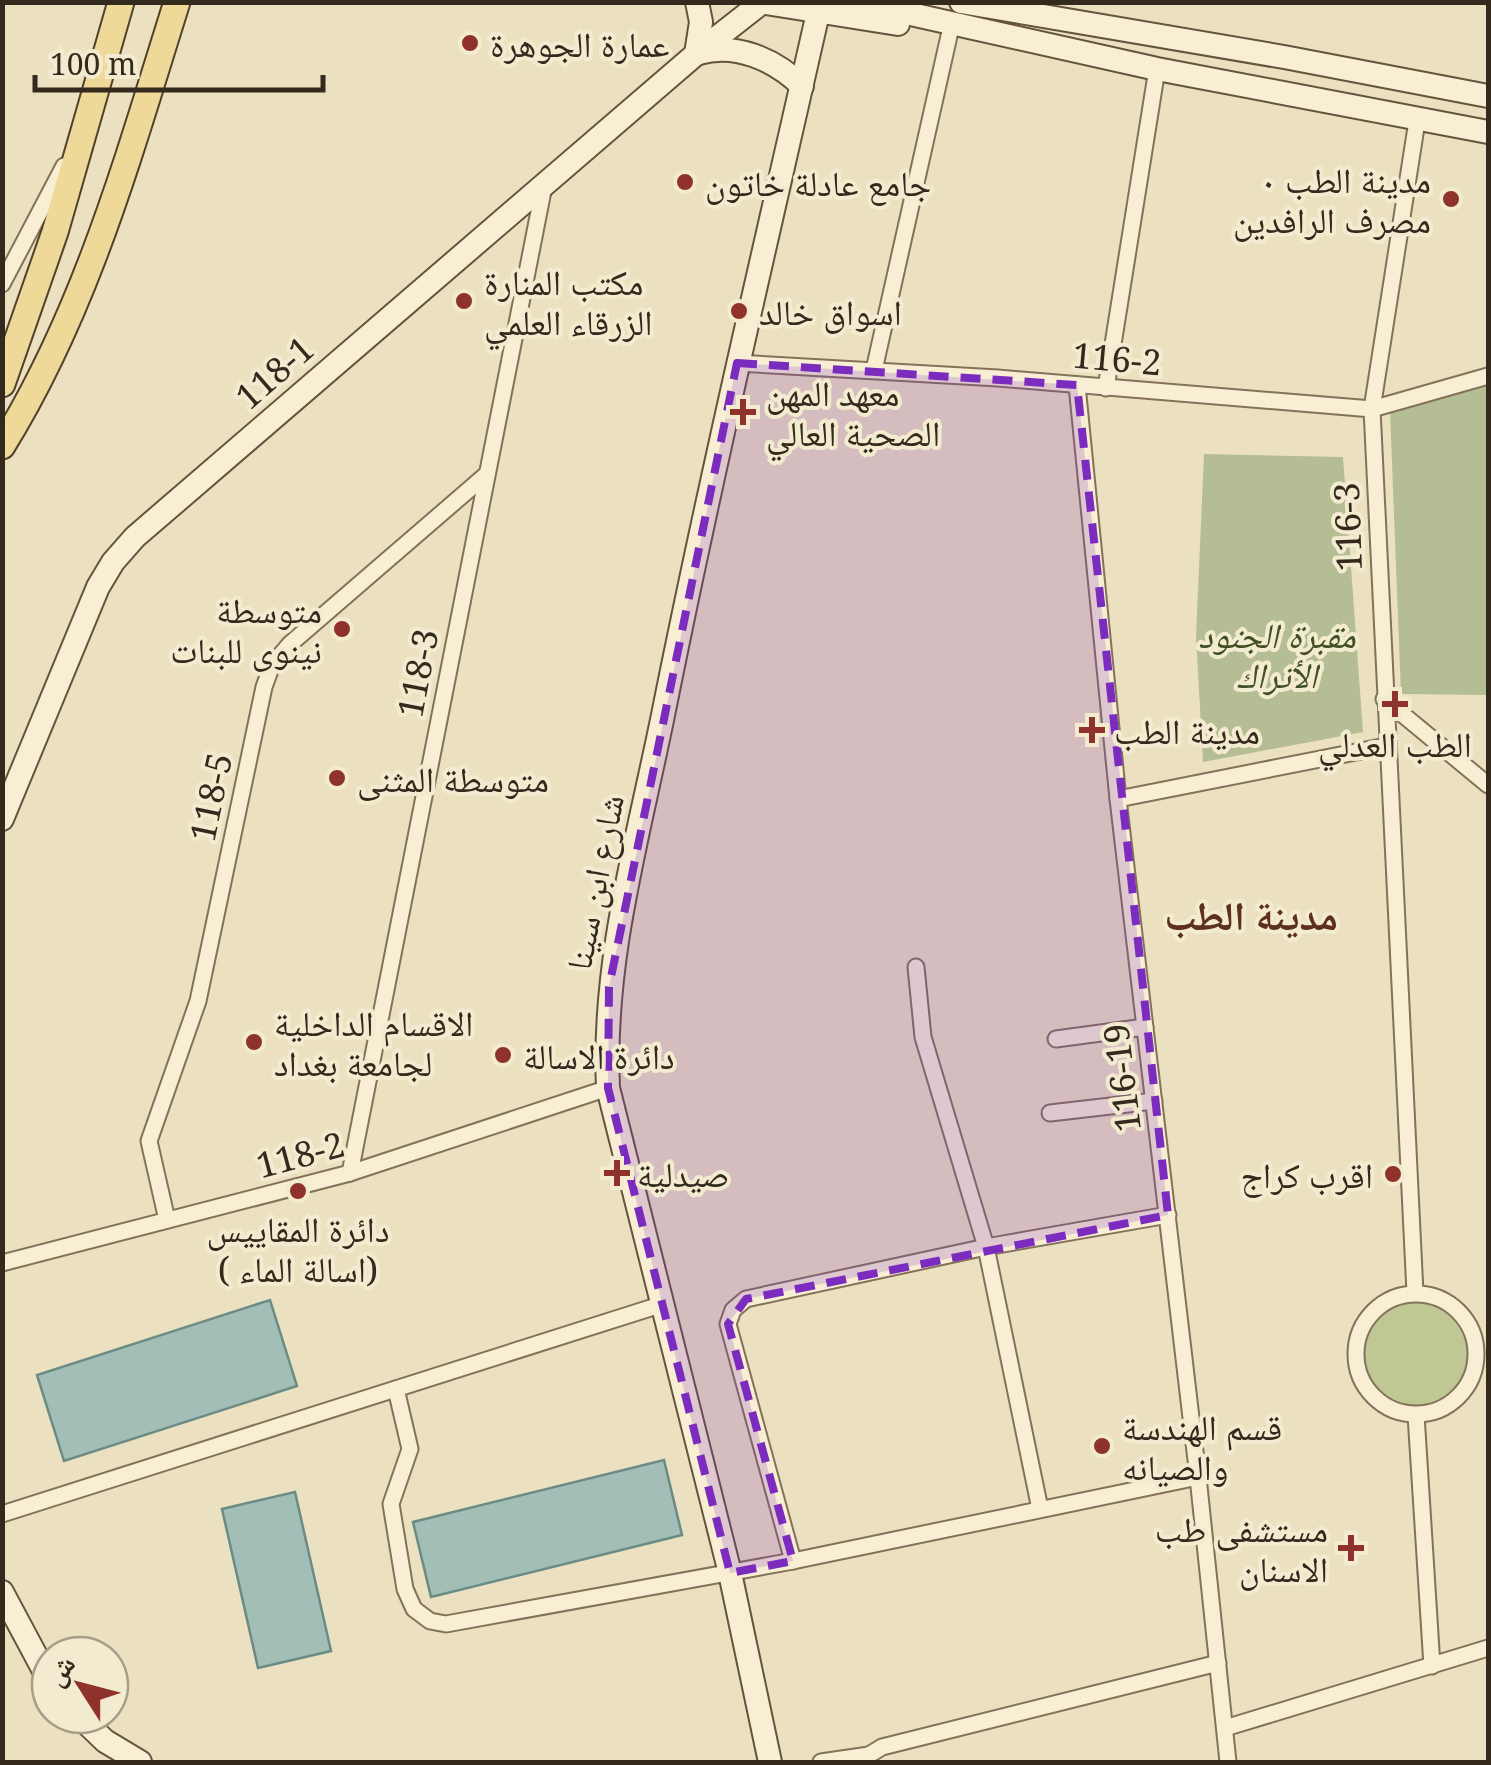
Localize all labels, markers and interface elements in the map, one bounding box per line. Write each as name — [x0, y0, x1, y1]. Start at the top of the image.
place label: عمارة الجوهرة — [490, 20, 670, 67]
scale bar — [35, 30, 322, 92]
marker: عمارة الجوهرة — [459, 32, 481, 54]
text: 100 m — [50, 43, 136, 84]
place label: مدينة الطب ٠ مصرف الرافدين — [1233, 156, 1431, 243]
place label: جامع عادلة خاتون — [705, 159, 931, 206]
marker: جامع عادلة خاتون — [674, 171, 696, 193]
marker: مدينة الطب ٠ مصرف الرافدين — [1440, 188, 1462, 210]
place label: مكتب المنارة الزرقاء العلمي — [484, 258, 653, 350]
place label: اسواق خالد — [759, 288, 902, 335]
marker: مكتب المنارة الزرقاء العلمي — [453, 290, 475, 312]
marker: اسواق خالد — [728, 300, 750, 322]
street label: 118-1 — [225, 325, 323, 419]
street label: 116-2 — [1071, 331, 1163, 385]
place label: معهد المهن الصحية العالي — [766, 369, 940, 461]
marker: معهد المهن الصحية العالي — [730, 399, 756, 425]
street label: 116-3 — [1322, 482, 1372, 572]
place label: متوسطة نينوى للبنات — [170, 586, 322, 673]
park label: مقبرة الجنود الأتراك — [1198, 611, 1356, 698]
marker: متوسطة نينوى للبنات — [331, 618, 353, 640]
street label: 118-3 — [385, 625, 449, 721]
marker: الطب العدلي — [1382, 691, 1408, 717]
place label: مدينة الطب — [1114, 707, 1260, 754]
marker: مدينة الطب — [1079, 717, 1105, 743]
place label: الطب العدلي — [1318, 720, 1472, 772]
street label: 118-5 — [178, 749, 242, 845]
place label: متوسطة المثنى — [357, 755, 549, 802]
marker: متوسطة المثنى — [326, 767, 348, 789]
street label: شارع ابن سينا — [554, 790, 634, 974]
district label: مدينة الطب — [1164, 887, 1338, 942]
place label: الاقسام الداخلية لجامعة بغداد — [274, 999, 473, 1086]
street label: 116-19 — [1091, 1021, 1151, 1135]
marker: الاقسام الداخلية لجامعة بغداد — [243, 1031, 265, 1053]
place label: دائرة الاسالة — [523, 1032, 675, 1079]
marker: دائرة الاسالة — [492, 1044, 514, 1066]
street label: 118-2 — [251, 1120, 349, 1188]
place label: صيدلية — [637, 1150, 730, 1197]
place label: اقرب كراج — [1240, 1151, 1373, 1198]
marker: صيدلية — [606, 1162, 628, 1184]
marker: اقرب كراج — [1382, 1163, 1404, 1185]
marker: دائرة المقاييس ( اسالة الماء) — [287, 1180, 309, 1202]
place label: دائرة المقاييس ( اسالة الماء) — [207, 1205, 389, 1292]
place label: قسم الهندسة والصيانه — [1122, 1403, 1282, 1490]
marker: قسم الهندسة والصيانه — [1091, 1435, 1113, 1457]
place label: مستشفى طب الاسنان — [1155, 1505, 1328, 1592]
marker: مستشفى طب الاسنان — [1338, 1535, 1364, 1561]
north arrow — [30, 1635, 130, 1735]
text: ش — [35, 1647, 83, 1693]

